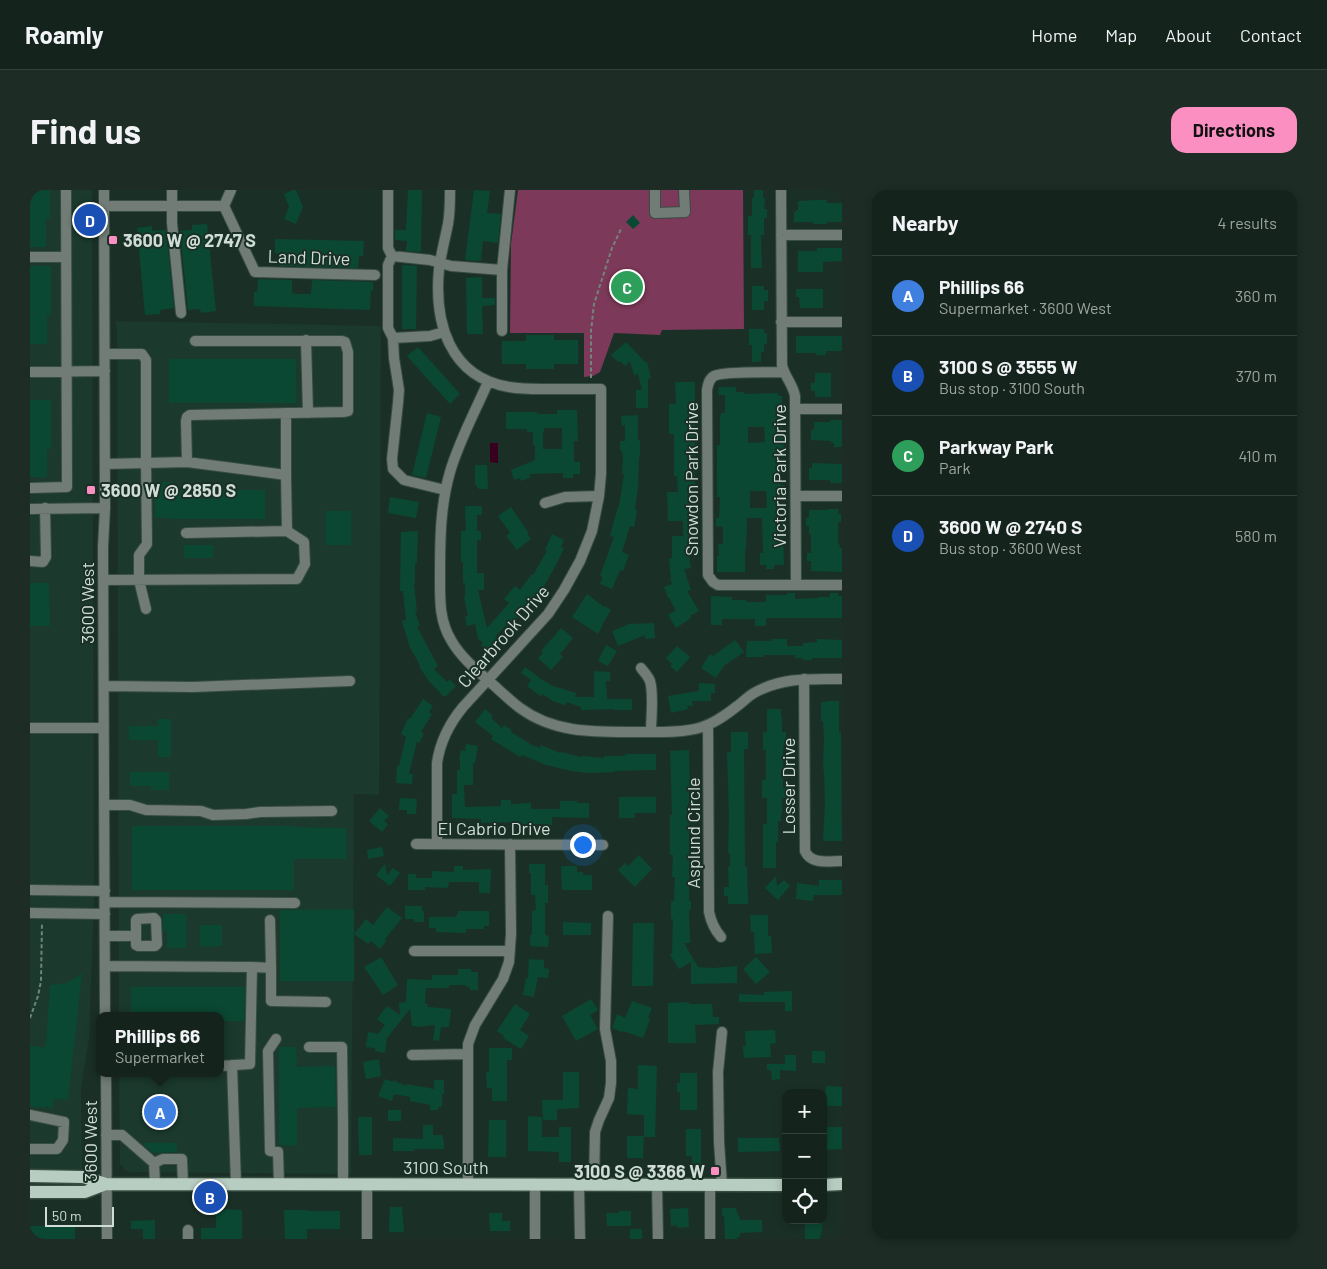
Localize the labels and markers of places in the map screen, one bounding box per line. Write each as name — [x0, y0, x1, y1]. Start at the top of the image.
pin: D — [74, 201, 106, 239]
place label: 3600 W @ 2747 S — [123, 229, 256, 251]
marker: 3600 W @ 2747 S — [107, 234, 119, 246]
pin: C — [611, 268, 643, 306]
place label: 3600 W @ 2850 S — [101, 479, 237, 501]
marker: 3600 W @ 2850 S — [85, 484, 97, 496]
pin: A — [144, 1093, 176, 1131]
place label: 3100 S @ 3366 W — [574, 1160, 705, 1182]
marker: 3100 S @ 3366 W — [709, 1165, 721, 1177]
pin: B — [194, 1178, 226, 1216]

